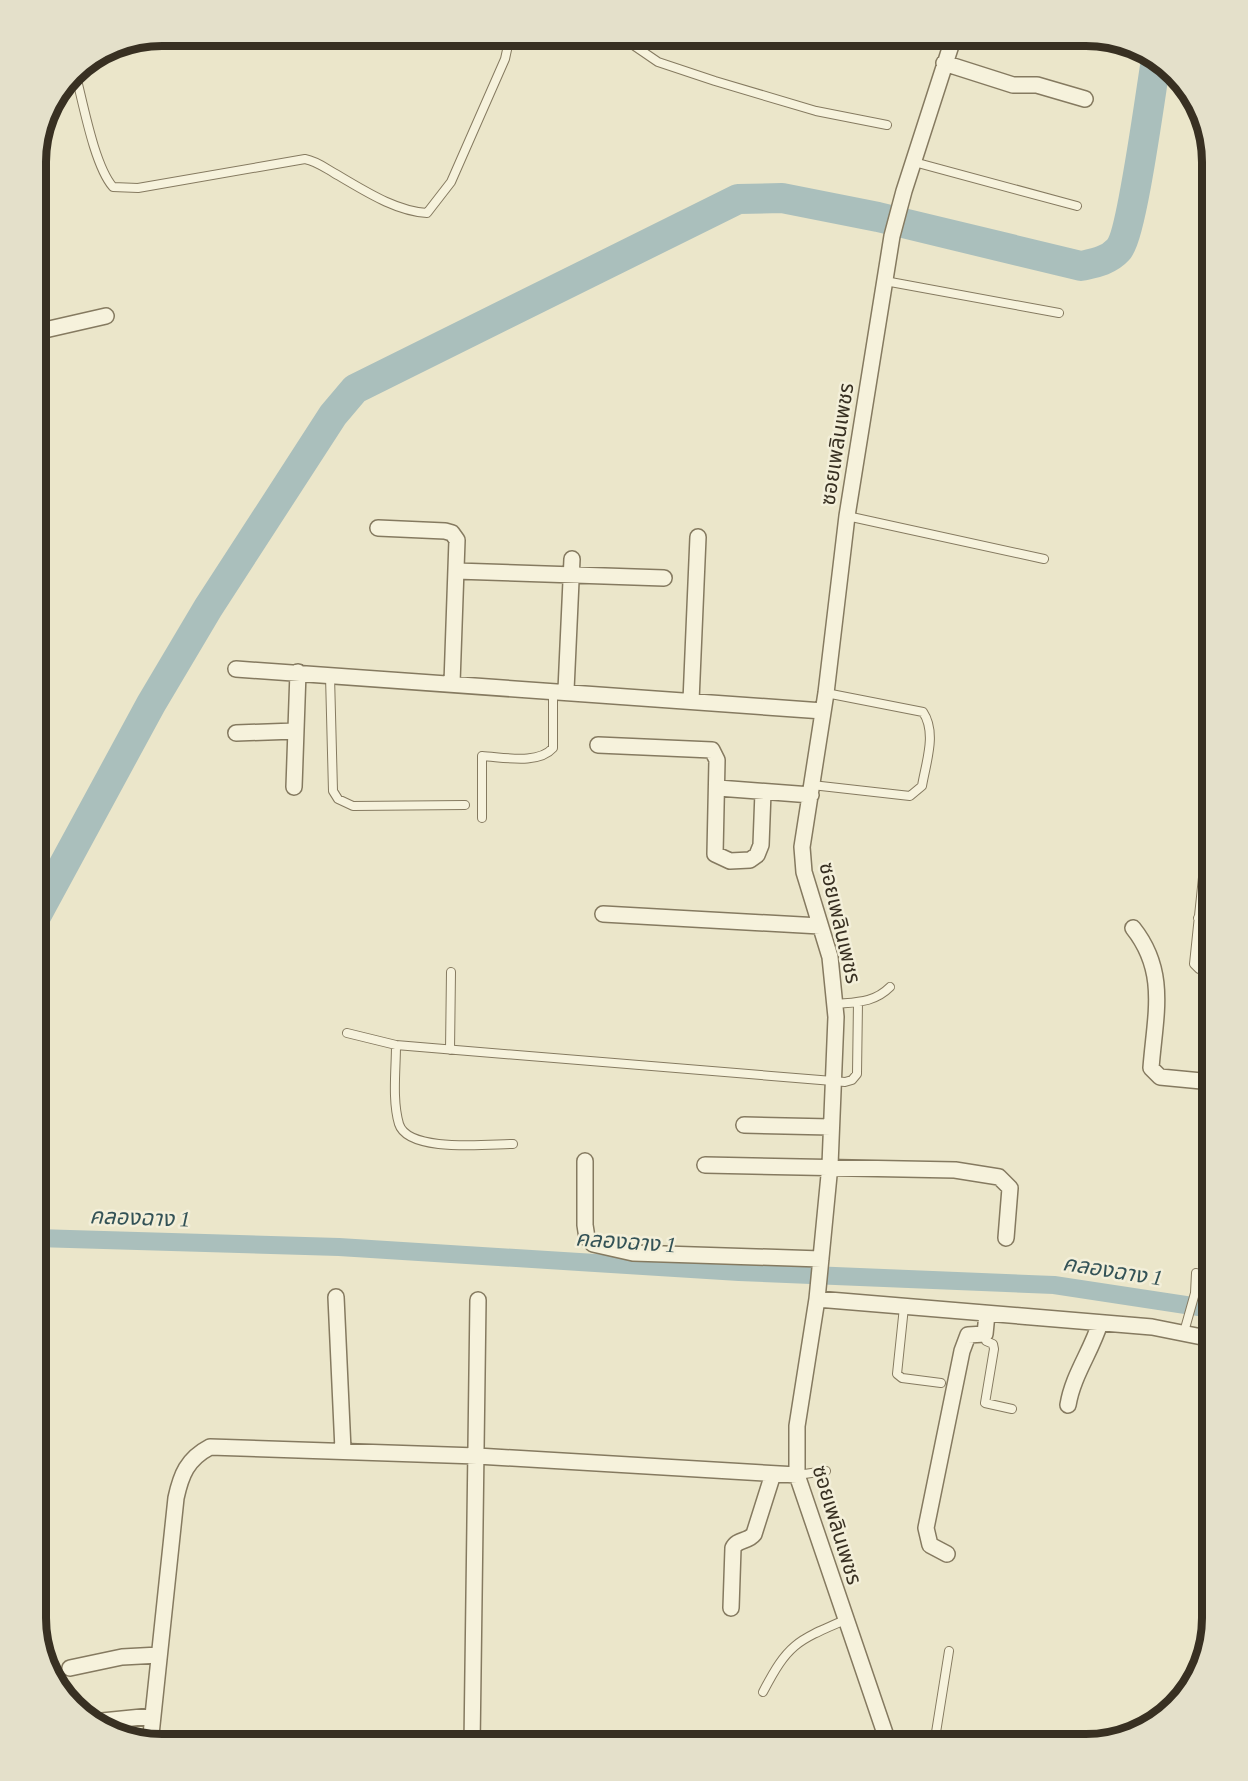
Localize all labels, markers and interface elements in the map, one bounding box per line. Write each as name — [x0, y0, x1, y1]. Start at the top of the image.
street label: ซอยเพลินเพชร — [815, 381, 859, 507]
street label: ซอยเพลินเพชร — [814, 860, 866, 986]
water label: คลองฉาง 1 — [89, 1203, 191, 1232]
water label: คลองฉาง 1 — [575, 1226, 677, 1257]
water label: คลองฉาง 1 — [1061, 1250, 1165, 1291]
street label: ซอยเพลินเพชร — [807, 1462, 867, 1588]

